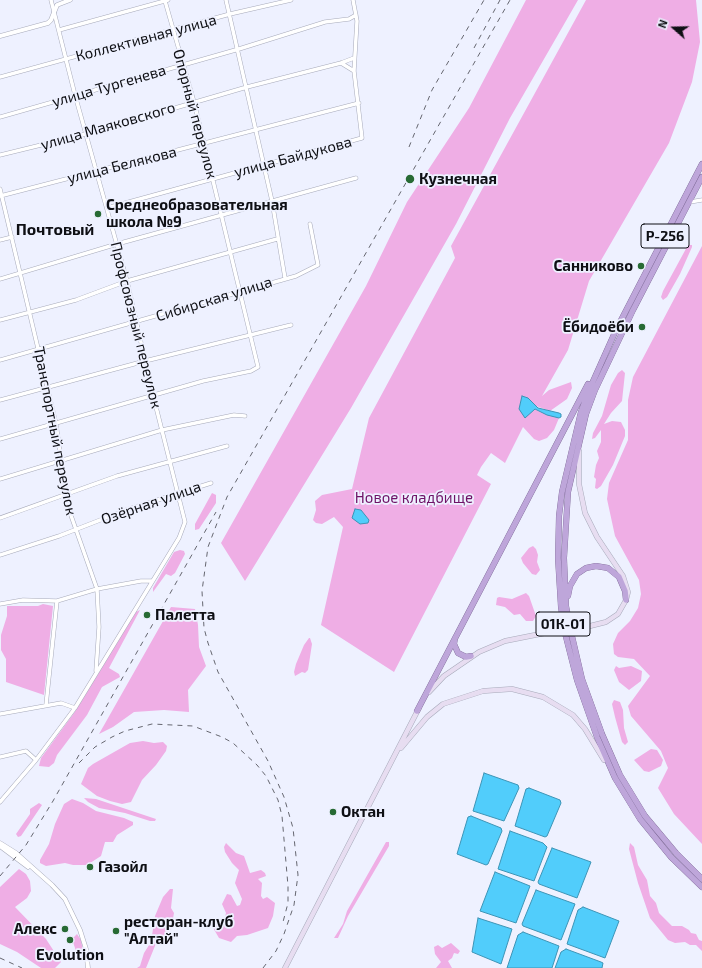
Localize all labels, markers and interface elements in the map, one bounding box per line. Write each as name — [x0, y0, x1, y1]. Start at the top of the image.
north arrow — [654, 8, 694, 48]
street label: Коллективная улица — [74, 11, 218, 65]
text: N — [655, 18, 670, 30]
street label: Опорный переулок — [169, 47, 221, 181]
street label: улица Тургенева — [50, 61, 168, 111]
street label: улица Маяковского — [39, 98, 177, 154]
street label: улица Байдукова — [232, 133, 354, 181]
street label: улица Белякова — [65, 143, 179, 187]
place label: Кузнечная — [419, 170, 497, 188]
marker: Кузнечная — [404, 173, 416, 185]
place label: Среднеобразовательная школа №9 — [106, 196, 288, 231]
marker: Среднеобразовательная школа №9 — [93, 209, 103, 219]
district label: Почтовый — [16, 220, 94, 240]
road number: Р-256 — [641, 224, 689, 248]
street label: Профсоюзный переулок — [107, 240, 165, 410]
place label: Санниково — [554, 257, 633, 275]
marker: Санниково — [636, 261, 646, 271]
street label: Сибирская улица — [154, 273, 274, 325]
place label: Ёбидоёби — [562, 318, 634, 336]
marker: Ёбидоёби — [637, 322, 647, 332]
street label: Транспортный переулок — [30, 345, 80, 517]
street label: Озёрная улица — [99, 477, 203, 529]
park label: Новое кладбище — [355, 489, 473, 507]
place label: Палетта — [155, 606, 215, 624]
marker: Палетта — [142, 610, 152, 620]
road number: 01К-01 — [536, 612, 590, 636]
place label: Октан — [341, 803, 385, 821]
marker: Октан — [328, 807, 338, 817]
place label: Газойл — [98, 858, 148, 876]
marker: Газойл — [85, 862, 95, 872]
place label: ресторан-клуб "Алтай" — [124, 913, 233, 948]
place label: Алекс — [14, 920, 57, 938]
marker: Алекс — [60, 924, 70, 934]
marker: ресторан-клуб "Алтай" — [111, 926, 121, 936]
marker: Evolution — [65, 935, 75, 945]
place label: Evolution — [36, 946, 104, 964]

